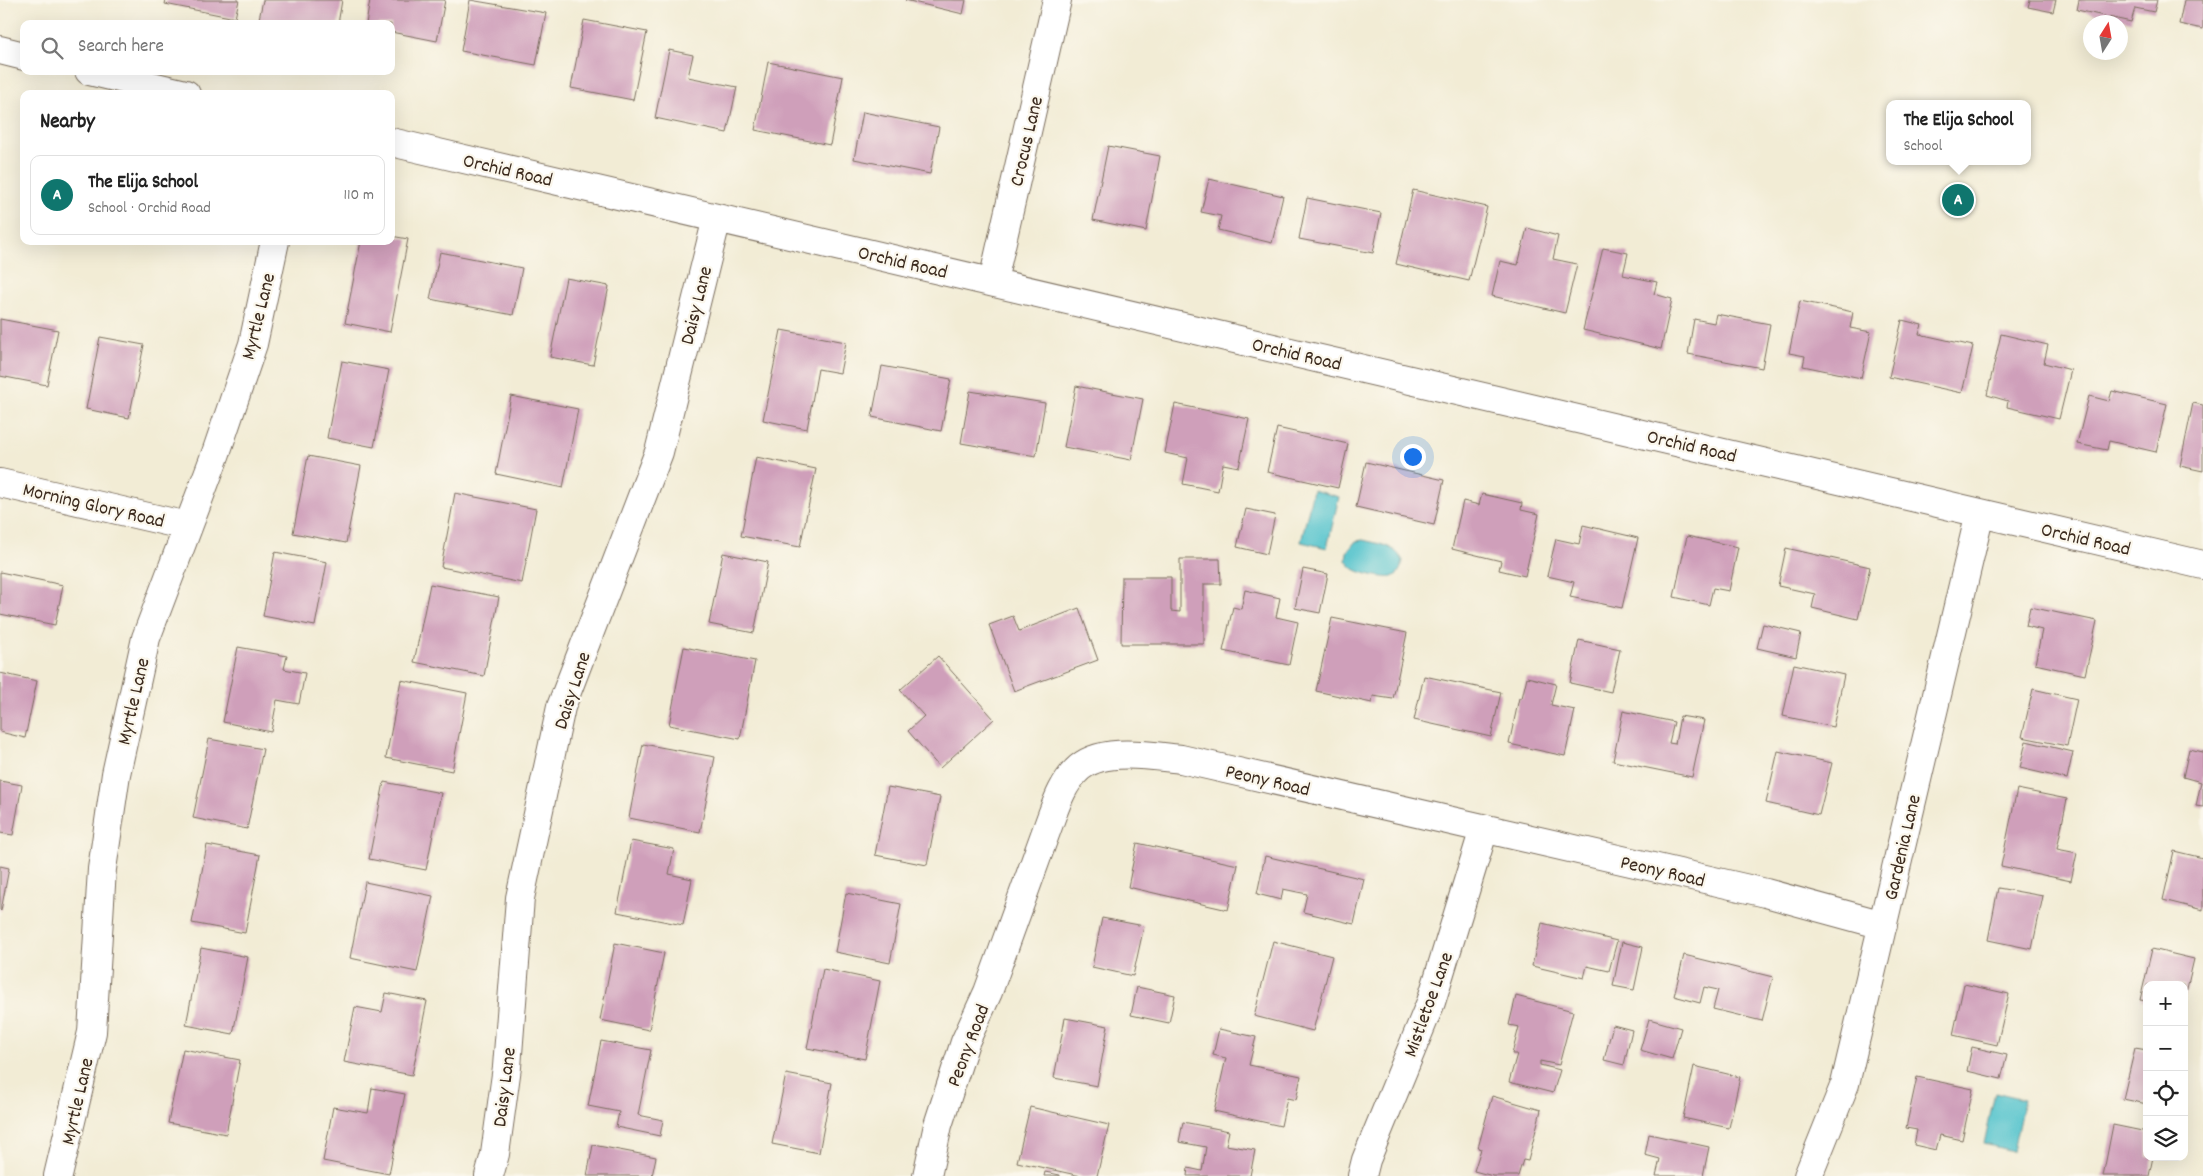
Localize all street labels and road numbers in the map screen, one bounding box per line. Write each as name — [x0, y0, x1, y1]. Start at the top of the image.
street label: Crocus Lane — [1004, 94, 1052, 189]
street label: Orchid Road — [460, 148, 555, 196]
street label: Orchid Road — [855, 240, 950, 288]
street label: Daisy Lane — [675, 263, 721, 348]
street label: Myrtle Lane — [236, 270, 284, 363]
street label: Orchid Road — [1249, 332, 1344, 380]
street label: Orchid Road — [1644, 424, 1739, 472]
street label: Morning Glory Road — [20, 477, 167, 537]
street label: Orchid Road — [2038, 517, 2133, 565]
street label: Daisy Lane — [548, 648, 600, 733]
street label: Myrtle Lane — [111, 655, 159, 748]
street label: Peony Road — [1222, 759, 1312, 805]
street label: Gardenia Lane — [1878, 792, 1930, 903]
street label: Peony Road — [1617, 850, 1707, 896]
street label: Mistletoe Lane — [1398, 948, 1462, 1061]
street label: Peony Road — [941, 1001, 998, 1091]
street label: Daisy Lane — [487, 1046, 525, 1129]
street label: Myrtle Lane — [55, 1055, 103, 1148]

